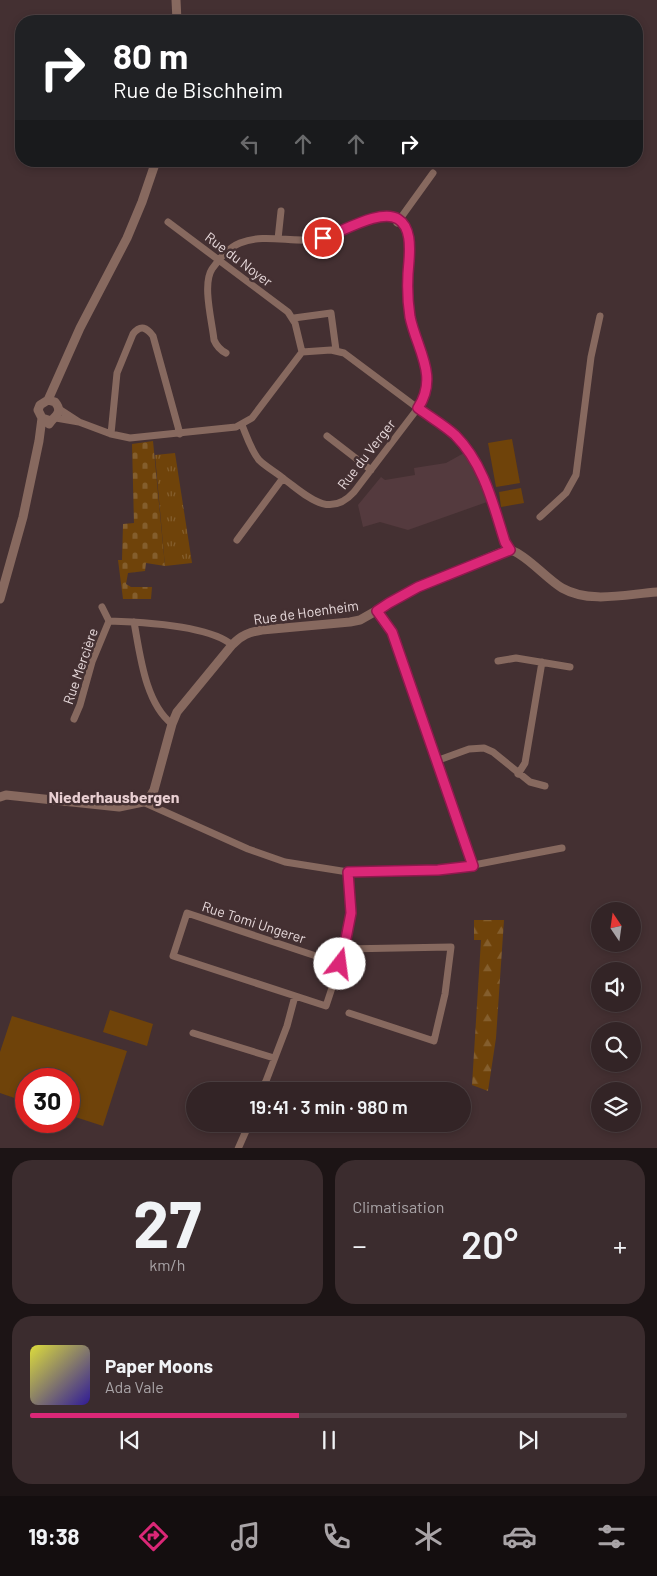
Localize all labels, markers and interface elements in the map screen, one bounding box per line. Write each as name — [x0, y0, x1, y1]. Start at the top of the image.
text: 80 m — [113, 34, 188, 76]
icon: right — [30, 35, 95, 100]
text: Rue de Bischheim — [113, 76, 283, 102]
icon: left — [236, 130, 264, 158]
icon: ahead — [289, 130, 317, 158]
icon: ahead — [342, 130, 370, 158]
icon: right — [395, 130, 423, 158]
pin — [302, 217, 344, 259]
icon: arrive — [309, 224, 337, 252]
street label: Rue du Noyer — [202, 228, 276, 290]
street label: Rue du Verger — [333, 416, 399, 492]
street label: Rue de Hoenheim — [252, 596, 360, 628]
street label: Rue Mercière — [59, 626, 101, 706]
district label: Niederhausbergen — [48, 787, 180, 806]
street label: Rue Tomi Ungerer — [200, 897, 308, 947]
north arrow — [591, 902, 641, 952]
map controls — [591, 902, 641, 1132]
position arrow — [313, 937, 365, 989]
button: sound — [591, 962, 641, 1012]
button: search — [591, 1022, 641, 1072]
speed limit sign: 30 — [15, 1068, 80, 1133]
button: layers — [591, 1082, 641, 1132]
text: 19:41 · 3 min · 980 m — [249, 1095, 408, 1118]
text: 27 — [133, 1183, 202, 1261]
text: Climatisation — [353, 1197, 444, 1216]
text: 20° — [461, 1221, 518, 1267]
text: − — [353, 1228, 367, 1262]
text: + — [613, 1228, 627, 1262]
text: km/h — [149, 1255, 185, 1274]
text: Paper Moons — [105, 1354, 213, 1377]
text: Ada Vale — [105, 1377, 164, 1396]
icon: previous — [116, 1426, 144, 1454]
icon: pause — [315, 1426, 343, 1454]
icon: next — [514, 1426, 542, 1454]
icon: directions — [136, 1519, 171, 1554]
icon: music — [228, 1519, 263, 1554]
icon: phone — [319, 1519, 354, 1554]
icon: climate — [411, 1519, 446, 1554]
icon: car — [502, 1519, 537, 1554]
icon: filters — [594, 1519, 629, 1554]
text: 19:38 — [28, 1523, 80, 1549]

